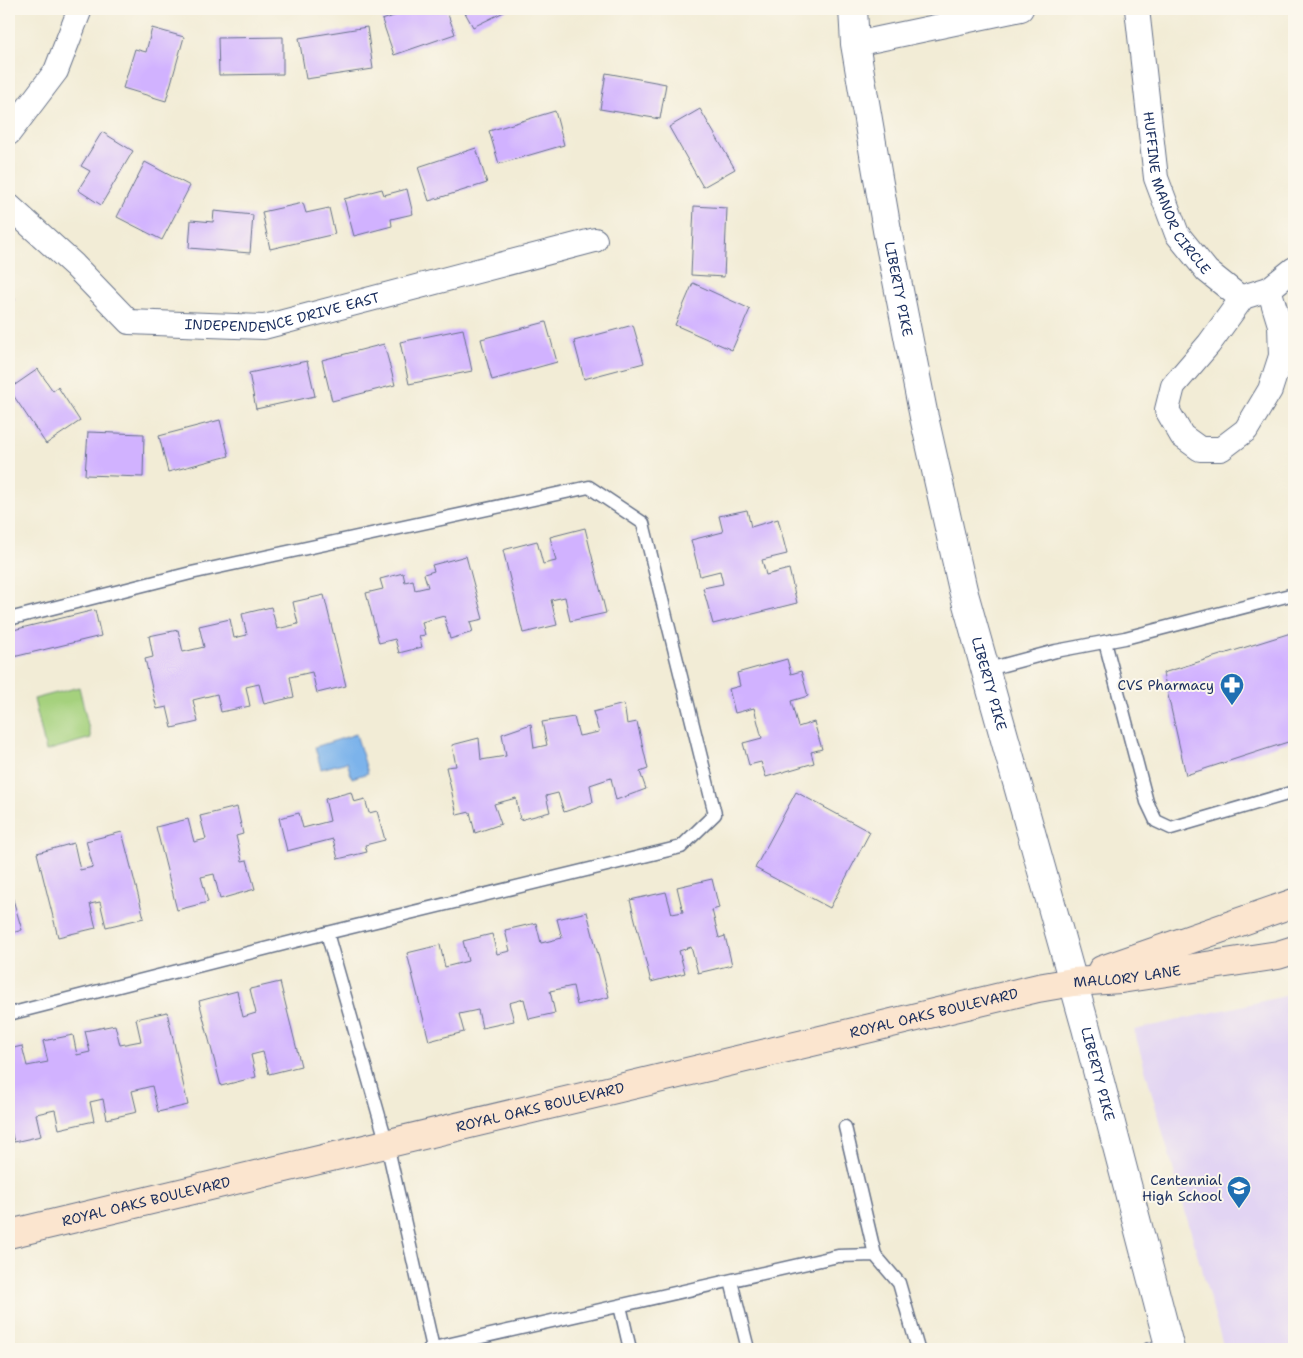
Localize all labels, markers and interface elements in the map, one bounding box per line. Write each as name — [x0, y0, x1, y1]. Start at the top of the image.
street label: HUFFINE MANOR CIRCLE — [1140, 110, 1215, 278]
street label: LIBERTY PIKE — [881, 240, 917, 338]
street label: INDEPENDENCE DRIVE EAST — [184, 288, 382, 336]
street label: LIBERTY PIKE — [968, 635, 1011, 733]
pharmacy icon: CVS Pharmacy — [1219, 672, 1245, 706]
place label: CVS Pharmacy — [1118, 676, 1214, 694]
street label: MALLORY LANE — [1073, 961, 1182, 991]
street label: ROYAL OAKS BOULEVARD — [848, 984, 1020, 1042]
street label: LIBERTY PIKE — [1077, 1025, 1119, 1123]
street label: ROYAL OAKS BOULEVARD — [454, 1078, 626, 1136]
place label: Centennial High School — [1142, 1171, 1223, 1205]
street label: ROYAL OAKS BOULEVARD — [60, 1172, 232, 1230]
school or university icon: Centennial High School — [1226, 1175, 1252, 1209]

